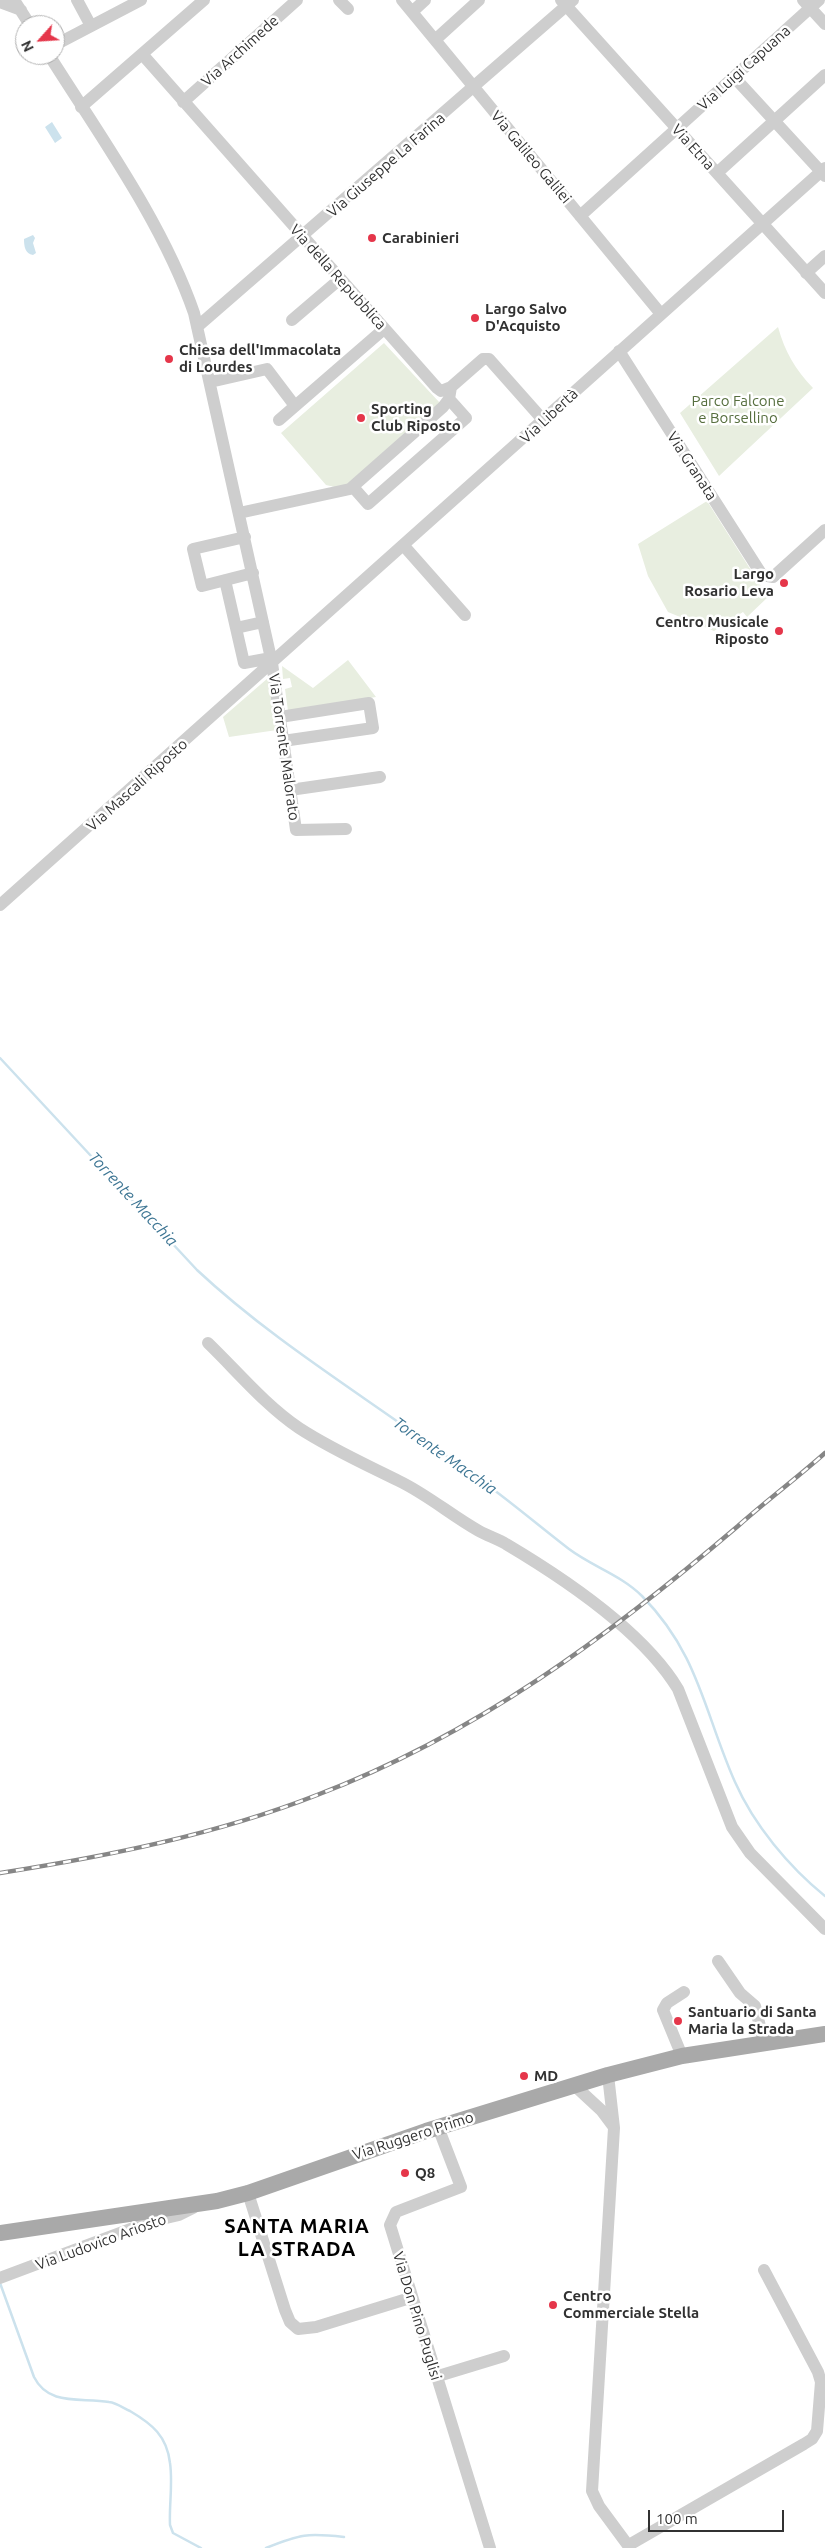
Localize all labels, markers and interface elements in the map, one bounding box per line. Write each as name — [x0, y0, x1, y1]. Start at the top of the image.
street label: Via Archimede — [198, 12, 282, 90]
north arrow — [15, 15, 65, 65]
street label: Via Luigi Capuana — [694, 22, 794, 114]
text: N — [18, 38, 37, 54]
street label: Via Galileo Galilei — [487, 107, 575, 207]
street label: Via Giuseppe La Farina — [323, 109, 449, 221]
street label: Via Etna — [668, 120, 718, 174]
street label: Via della Repubblica — [286, 221, 390, 333]
place label: Carabinieri — [382, 229, 459, 247]
marker: Carabinieri — [366, 232, 378, 244]
place label: Largo Salvo D'Acquisto — [485, 300, 567, 335]
marker: Largo Salvo D'Acquisto — [469, 312, 481, 324]
place label: Chiesa dell'Immacolata di Lourdes — [179, 341, 341, 376]
marker: Chiesa dell'Immacolata di Lourdes — [163, 353, 175, 365]
street label: Via Libertà — [516, 385, 582, 447]
park label: Parco Falcone e Borsellino — [692, 392, 784, 427]
place label: Sporting Club Riposto — [371, 400, 461, 435]
marker: Sporting Club Riposto — [355, 412, 367, 424]
street label: Via Granata — [663, 428, 721, 504]
place label: Largo Rosario Leva — [684, 565, 774, 600]
marker: Largo Rosario Leva — [778, 577, 790, 589]
place label: Centro Musicale Riposto — [655, 613, 769, 648]
marker: Centro Musicale Riposto — [773, 625, 785, 637]
street label: Via Torrente Malorato — [265, 672, 303, 822]
street label: Via Mascali Riposto — [83, 735, 191, 835]
water label: Torrente Macchia — [84, 1148, 182, 1250]
water label: Torrente Macchia — [390, 1413, 500, 1499]
place label: Santuario di Santa Maria la Strada — [688, 2003, 817, 2038]
marker: Santuario di Santa Maria la Strada — [672, 2015, 684, 2027]
place label: MD — [534, 2067, 558, 2085]
marker: MD — [518, 2070, 530, 2082]
street label: Via Ruggero Primo — [350, 2108, 476, 2164]
place label: Q8 — [415, 2164, 435, 2182]
marker: Q8 — [399, 2167, 411, 2179]
street label: Via Ludovico Ariosto — [33, 2210, 169, 2274]
district label: SANTA MARIA LA STRADA — [223, 2214, 371, 2261]
street label: Via Don Pino Puglisi — [389, 2250, 445, 2382]
place label: Centro Commerciale Stella — [563, 2287, 699, 2322]
marker: Centro Commerciale Stella — [547, 2299, 559, 2311]
scale bar — [650, 2500, 786, 2532]
text: 100 m — [656, 2510, 698, 2527]

